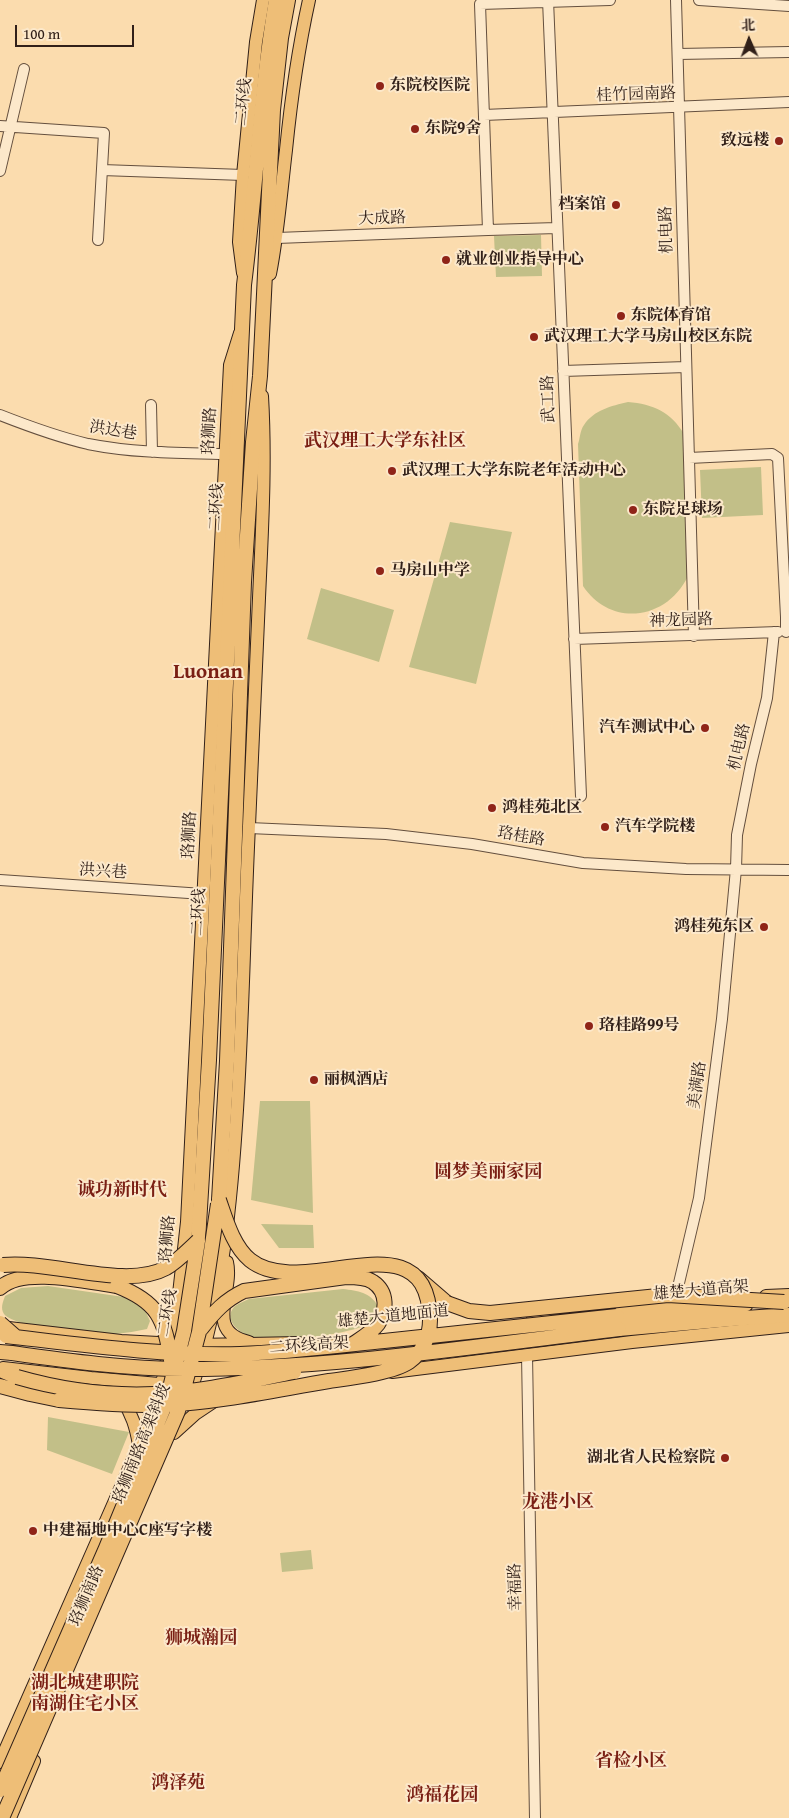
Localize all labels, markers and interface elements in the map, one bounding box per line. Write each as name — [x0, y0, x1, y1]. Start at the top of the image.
scale bar — [18, 15, 136, 47]
north arrow — [724, 15, 774, 65]
text: 北 — [741, 15, 756, 35]
text: 100 m — [23, 23, 60, 44]
place label: 东院校医院 — [390, 76, 470, 96]
street label: 二环线 — [232, 77, 256, 127]
marker: 东院校医院 — [374, 80, 386, 92]
street label: 桂竹园南路 — [596, 84, 676, 106]
place label: 东院9舍 — [425, 119, 481, 139]
marker: 东院9舍 — [409, 123, 421, 135]
place label: 致远楼 — [721, 131, 769, 151]
marker: 致远楼 — [773, 135, 785, 147]
place label: 档案馆 — [558, 195, 606, 215]
marker: 档案馆 — [610, 199, 622, 211]
street label: 机电路 — [657, 206, 677, 254]
street label: 大成路 — [358, 209, 406, 229]
place label: 就业创业指导中心 — [456, 250, 584, 270]
marker: 就业创业指导中心 — [440, 254, 452, 266]
place label: 东院体育馆 — [631, 306, 711, 326]
marker: 东院体育馆 — [615, 310, 627, 322]
place label: 武汉理工大学马房山校区东院 — [544, 327, 752, 347]
marker: 武汉理工大学马房山校区东院 — [528, 331, 540, 343]
street label: 武工路 — [539, 375, 559, 423]
street label: 珞狮路 — [199, 407, 221, 455]
street label: 洪达巷 — [88, 418, 138, 444]
district label: 武汉理工大学东社区 — [304, 430, 466, 452]
place label: 武汉理工大学东院老年活动中心 — [402, 461, 626, 481]
marker: 武汉理工大学东院老年活动中心 — [386, 465, 398, 477]
street label: 二环线 — [206, 483, 228, 531]
place label: 东院足球场 — [643, 500, 723, 520]
marker: 东院足球场 — [627, 504, 639, 516]
place label: 马房山中学 — [390, 561, 470, 581]
marker: 马房山中学 — [374, 565, 386, 577]
street label: 神龙园路 — [649, 610, 713, 632]
district label: Luonan — [173, 660, 243, 686]
place label: 汽车测试中心 — [599, 718, 695, 738]
street label: 机电路 — [725, 721, 755, 773]
marker: 汽车测试中心 — [699, 722, 711, 734]
place label: 鸿桂苑北区 — [502, 798, 582, 818]
marker: 鸿桂苑北区 — [486, 802, 498, 814]
street label: 珞狮路 — [179, 811, 201, 859]
place label: 汽车学院楼 — [615, 817, 695, 837]
marker: 汽车学院楼 — [599, 821, 611, 833]
street label: 珞桂路 — [496, 823, 546, 851]
street label: 洪兴巷 — [78, 861, 128, 883]
street label: 二环线 — [188, 888, 210, 936]
place label: 鸿桂苑东区 — [674, 917, 754, 937]
marker: 鸿桂苑东区 — [758, 921, 770, 933]
place label: 珞桂路99号 — [599, 1016, 680, 1036]
marker: 珞桂路99号 — [583, 1020, 595, 1032]
street label: 美满路 — [685, 1060, 711, 1110]
place label: 丽枫酒店 — [324, 1070, 388, 1090]
marker: 丽枫酒店 — [308, 1074, 320, 1086]
district label: 圆梦美丽家园 — [434, 1161, 542, 1183]
district label: 诚功新时代 — [77, 1179, 167, 1201]
street label: 珞狮路 — [156, 1214, 180, 1264]
street label: 雄楚大道高架 — [652, 1277, 750, 1305]
street label: 二环线 — [154, 1288, 182, 1338]
street label: 雄楚大道地面道 — [336, 1302, 450, 1332]
street label: 二环线高架 — [268, 1334, 350, 1358]
street label: 珞狮南路高架斜坡 — [109, 1381, 175, 1507]
place label: 湖北省人民检察院 — [587, 1448, 715, 1468]
marker: 湖北省人民检察院 — [719, 1452, 731, 1464]
district label: 龙港小区 — [522, 1491, 594, 1513]
place label: 中建福地中心C座写字楼 — [43, 1521, 212, 1541]
marker: 中建福地中心C座写字楼 — [27, 1525, 39, 1537]
street label: 珞狮南路 — [66, 1563, 108, 1629]
street label: 幸福路 — [506, 1563, 526, 1611]
district label: 狮城瀚园 — [165, 1627, 237, 1649]
district label: 湖北城建职院 南湖住宅小区 — [31, 1672, 139, 1715]
district label: 省检小区 — [595, 1750, 667, 1772]
district label: 鸿泽苑 — [151, 1772, 205, 1794]
district label: 鸿福花园 — [406, 1784, 478, 1806]

